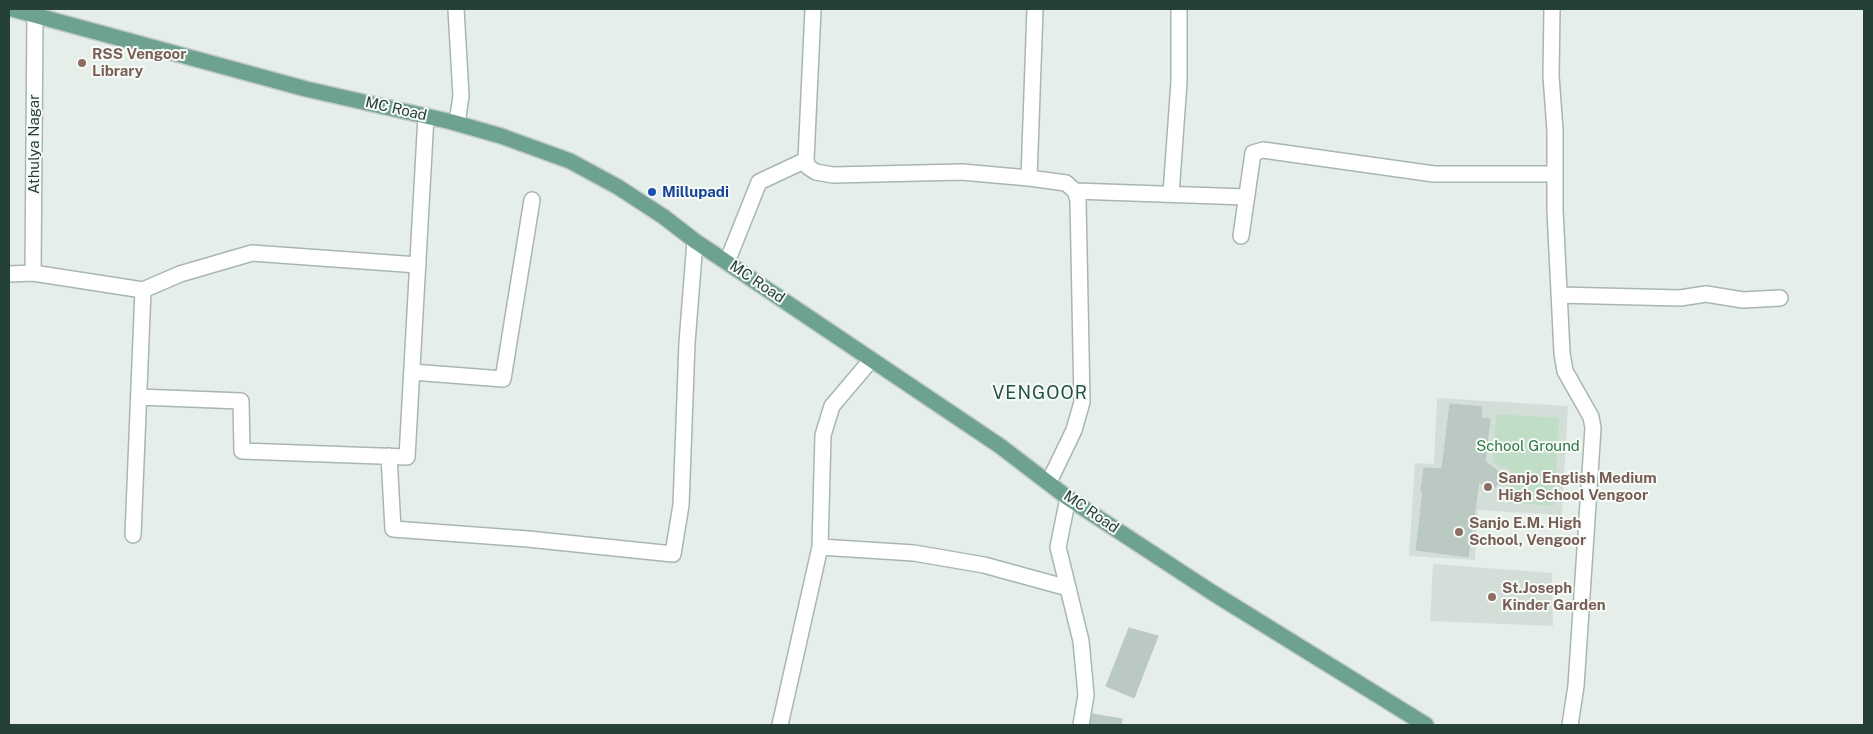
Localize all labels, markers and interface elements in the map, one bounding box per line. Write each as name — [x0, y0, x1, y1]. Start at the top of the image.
place label: RSS Vengoor Library — [92, 45, 186, 80]
marker: RSS Vengoor Library — [76, 57, 88, 69]
street label: MC Road — [363, 93, 429, 125]
street label: Athulya Nagar — [25, 94, 43, 194]
place label: Millupadi — [662, 183, 729, 201]
marker: Millupadi — [646, 186, 658, 198]
street label: MC Road — [726, 257, 788, 307]
district label: VENGOOR — [991, 382, 1089, 404]
park label: School Ground — [1476, 437, 1580, 455]
place label: Sanjo English Medium High School Vengoor — [1498, 469, 1657, 504]
marker: Sanjo English Medium High School Vengoor — [1482, 481, 1494, 493]
street label: MC Road — [1060, 487, 1122, 537]
place label: Sanjo E.M. High School, Vengoor — [1469, 514, 1586, 549]
marker: Sanjo E.M. High School, Vengoor — [1453, 526, 1465, 538]
place label: St.Joseph Kinder Garden — [1502, 579, 1606, 614]
marker: St.Joseph Kinder Garden — [1486, 591, 1498, 603]

